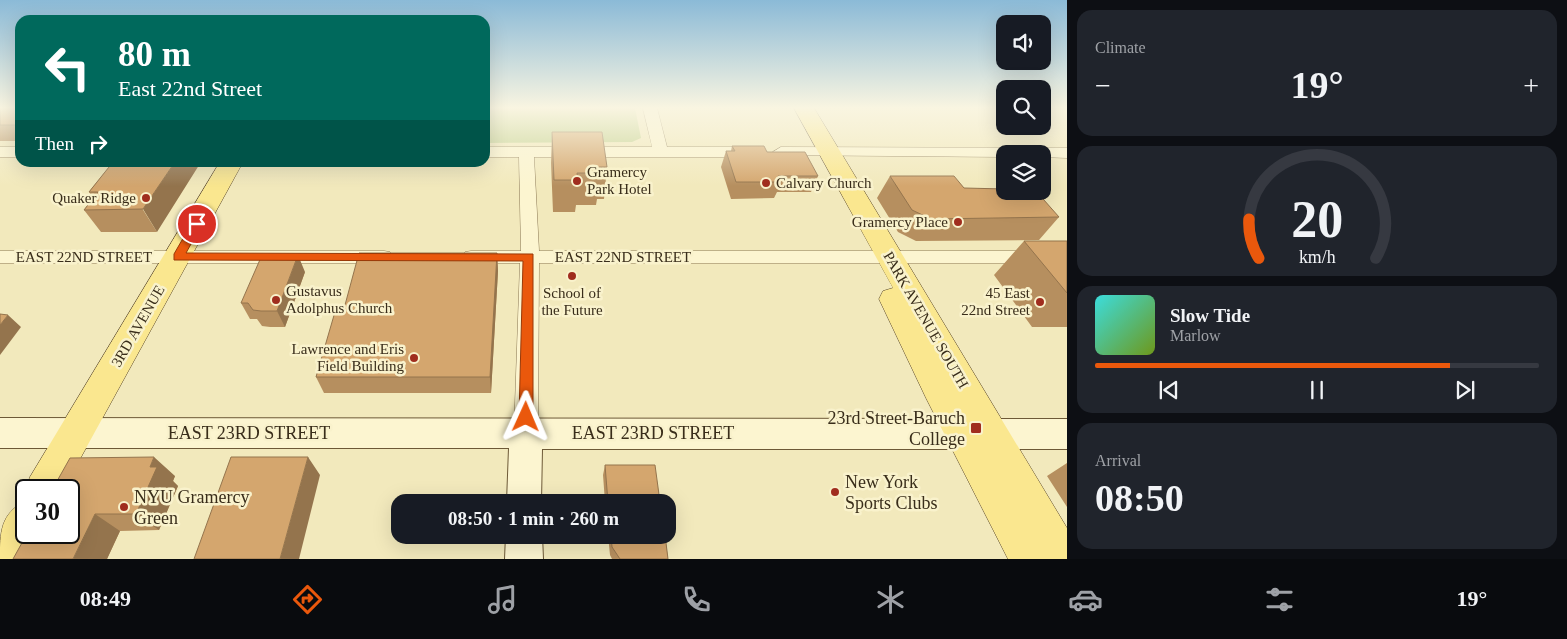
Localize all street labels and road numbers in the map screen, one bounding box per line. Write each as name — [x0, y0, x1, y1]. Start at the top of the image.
street label: EAST 22ND STREET — [16, 249, 152, 265]
street label: EAST 22ND STREET — [555, 249, 691, 265]
street label: PARK AVENUE SOUTH — [880, 249, 972, 391]
street label: 3RD AVENUE — [108, 283, 168, 369]
street label: EAST 23RD STREET — [168, 423, 330, 443]
street label: EAST 23RD STREET — [572, 423, 734, 443]

